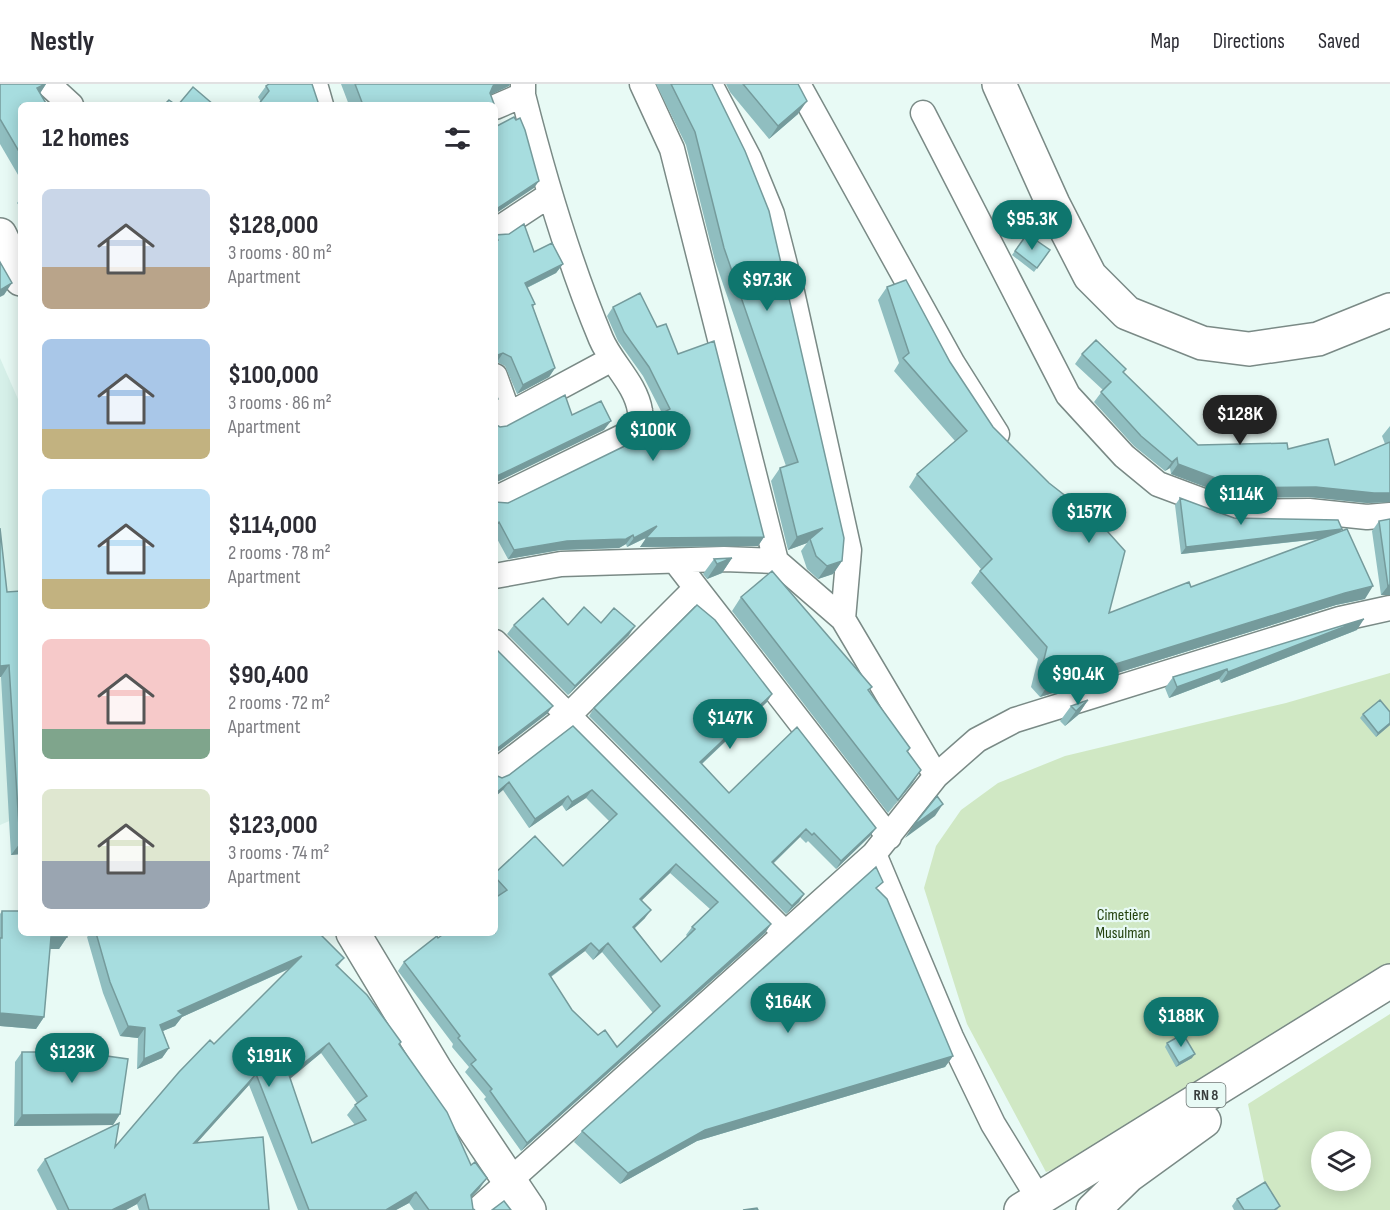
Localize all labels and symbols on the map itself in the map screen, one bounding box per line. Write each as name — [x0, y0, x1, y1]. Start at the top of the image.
pin: $95.3K — [983, 200, 1081, 251]
pin: $97.3K — [718, 261, 816, 312]
pin: $128K — [1198, 395, 1282, 446]
pin: $100K — [611, 411, 695, 462]
pin: $114K — [1199, 475, 1283, 526]
pin: $157K — [1047, 493, 1131, 544]
pin: $90.4K — [1029, 655, 1127, 706]
pin: $147K — [688, 699, 772, 750]
park label: Cimetière Musulman — [1096, 906, 1150, 943]
pin: $164K — [746, 983, 830, 1034]
pin: $188K — [1139, 997, 1223, 1048]
pin: $123K — [30, 1033, 114, 1084]
pin: $191K — [227, 1037, 311, 1088]
road number: RN 8 — [1186, 1083, 1226, 1107]

